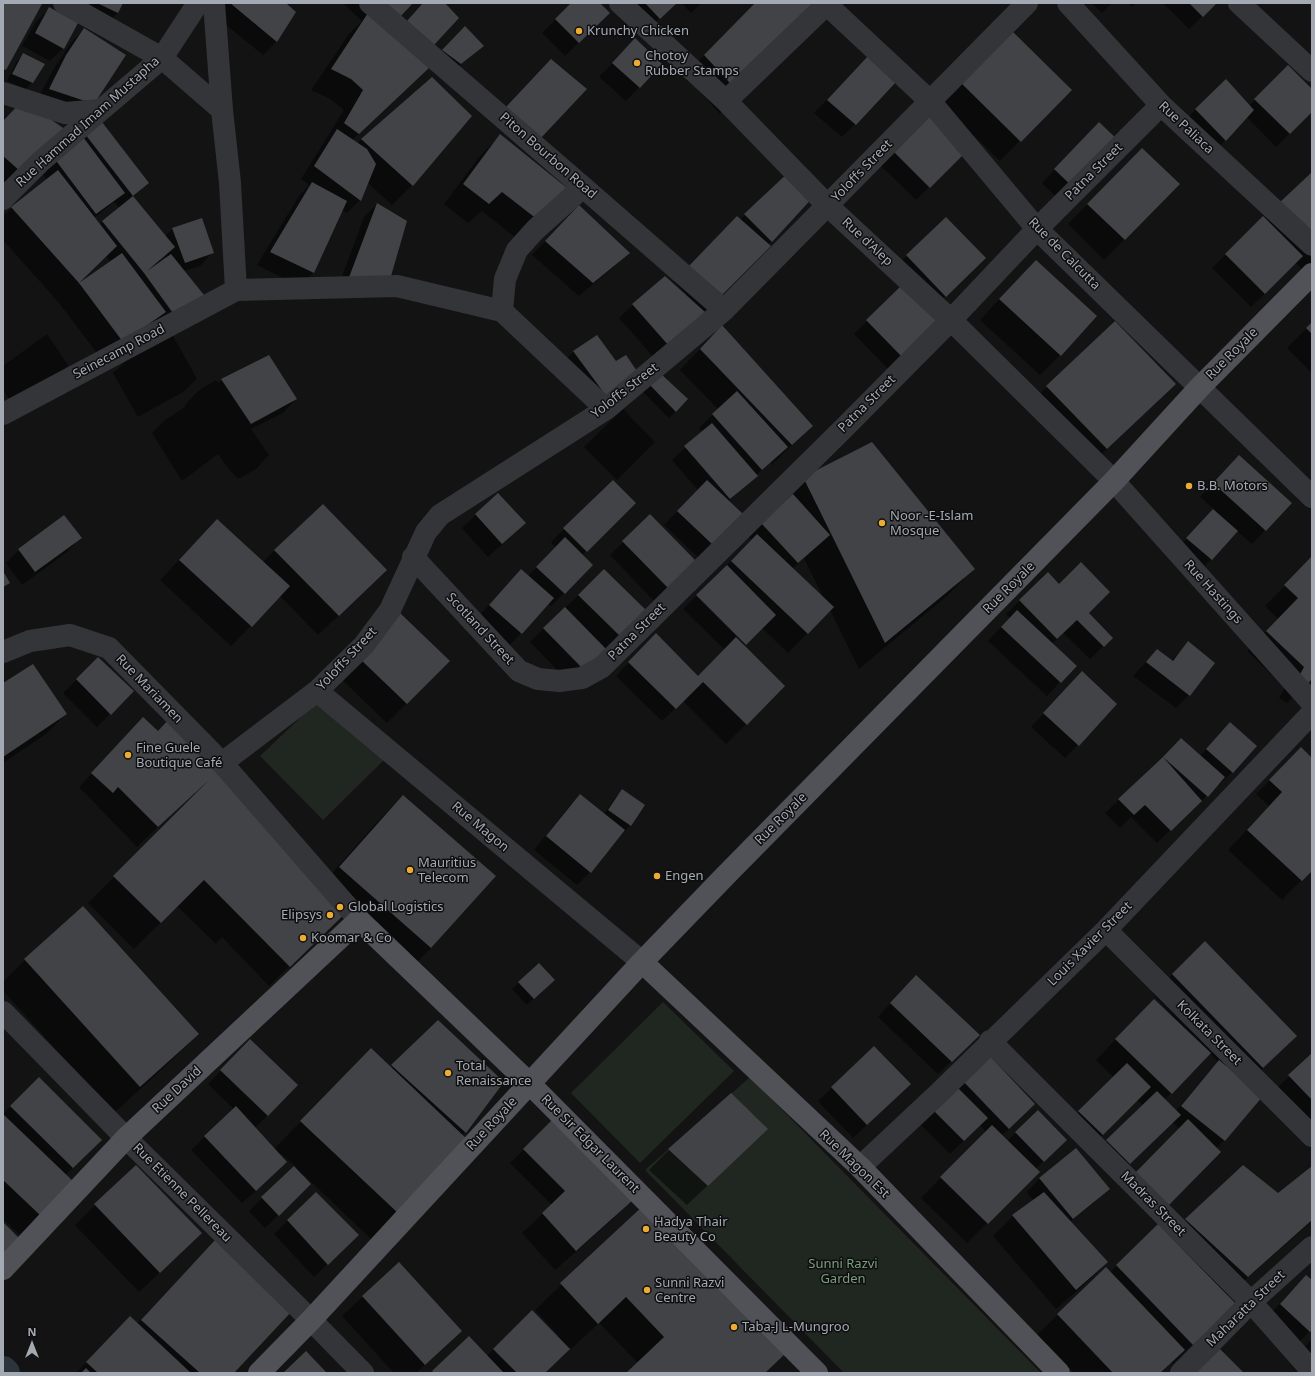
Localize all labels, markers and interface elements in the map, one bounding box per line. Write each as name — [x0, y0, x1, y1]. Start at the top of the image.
place label: Krunchy Chicken — [587, 23, 689, 39]
marker: Krunchy Chicken — [574, 26, 584, 36]
place label: Chotoy Rubber Stamps — [645, 48, 739, 79]
street label: Rue Hammad Imam Mustapha — [13, 53, 163, 191]
marker: Chotoy Rubber Stamps — [632, 58, 642, 68]
street label: Rue Paliaca — [1155, 99, 1217, 157]
street label: Piton Bourbon Road — [496, 110, 600, 202]
street label: Yoloffs Street — [828, 137, 896, 205]
street label: Patna Street — [1062, 140, 1126, 204]
street label: Rue d'Alep — [838, 215, 896, 269]
street label: Rue de Calcutta — [1025, 215, 1103, 293]
street label: Seinecamp Road — [71, 321, 167, 383]
street label: Rue Royale — [1203, 325, 1261, 383]
street label: Yoloffs Street — [588, 360, 662, 422]
street label: Patna Street — [835, 372, 899, 436]
place label: B.B. Motors — [1197, 478, 1268, 494]
marker: B.B. Motors — [1184, 481, 1194, 491]
place label: Noor -E-Islam Mosque — [890, 508, 973, 539]
marker: Noor -E-Islam Mosque — [877, 518, 887, 528]
street label: Rue Hastings — [1180, 557, 1246, 627]
street label: Rue Royale — [980, 559, 1038, 617]
street label: Scotland Street — [443, 590, 517, 668]
street label: Patna Street — [605, 600, 669, 664]
street label: Yoloffs Street — [314, 624, 380, 694]
street label: Rue Mariamen — [112, 651, 186, 727]
place label: Fine Guele Boutique Café — [136, 740, 222, 771]
marker: Fine Guele Boutique Café — [123, 750, 133, 760]
street label: Rue Royale — [752, 790, 810, 848]
street label: Rue Magon — [448, 799, 512, 855]
place label: Mauritius Telecom — [418, 855, 476, 886]
marker: Mauritius Telecom — [405, 865, 415, 875]
place label: Engen — [665, 868, 704, 884]
marker: Engen — [652, 871, 662, 881]
place label: Global Logistics — [348, 899, 443, 915]
street label: Louis Xavier Street — [1045, 899, 1135, 989]
marker: Global Logistics — [335, 902, 345, 912]
place label: Elipsys — [281, 907, 322, 923]
marker: Elipsys — [325, 910, 335, 920]
place label: Koomar & Co — [311, 930, 392, 946]
marker: Koomar & Co — [298, 933, 308, 943]
street label: Kolkata Street — [1173, 997, 1245, 1069]
place label: Total Renaissance — [456, 1058, 531, 1089]
street label: Rue David — [149, 1063, 205, 1117]
marker: Total Renaissance — [443, 1068, 453, 1078]
street label: Rue Sir Edgar Laurent — [538, 1092, 642, 1196]
street label: Rue Royale — [463, 1094, 521, 1154]
street label: Rue Magon Est — [816, 1127, 892, 1201]
street label: Rue Etienne Pellereau — [129, 1140, 235, 1246]
street label: Madras Street — [1117, 1168, 1189, 1240]
place label: Hadya Thair Beauty Co — [654, 1214, 728, 1245]
marker: Hadya Thair Beauty Co — [641, 1224, 651, 1234]
park label: Sunni Razvi Garden — [808, 1256, 878, 1287]
street label: Maharatta Street — [1203, 1268, 1289, 1350]
place label: Sunni Razvi Centre — [655, 1275, 724, 1306]
marker: Sunni Razvi Centre — [642, 1285, 652, 1295]
place label: Taba-J L-Mungroo — [742, 1319, 850, 1335]
marker: Taba-J L-Mungroo — [729, 1322, 739, 1332]
north arrow — [12, 1324, 52, 1364]
text: N — [28, 1324, 36, 1339]

